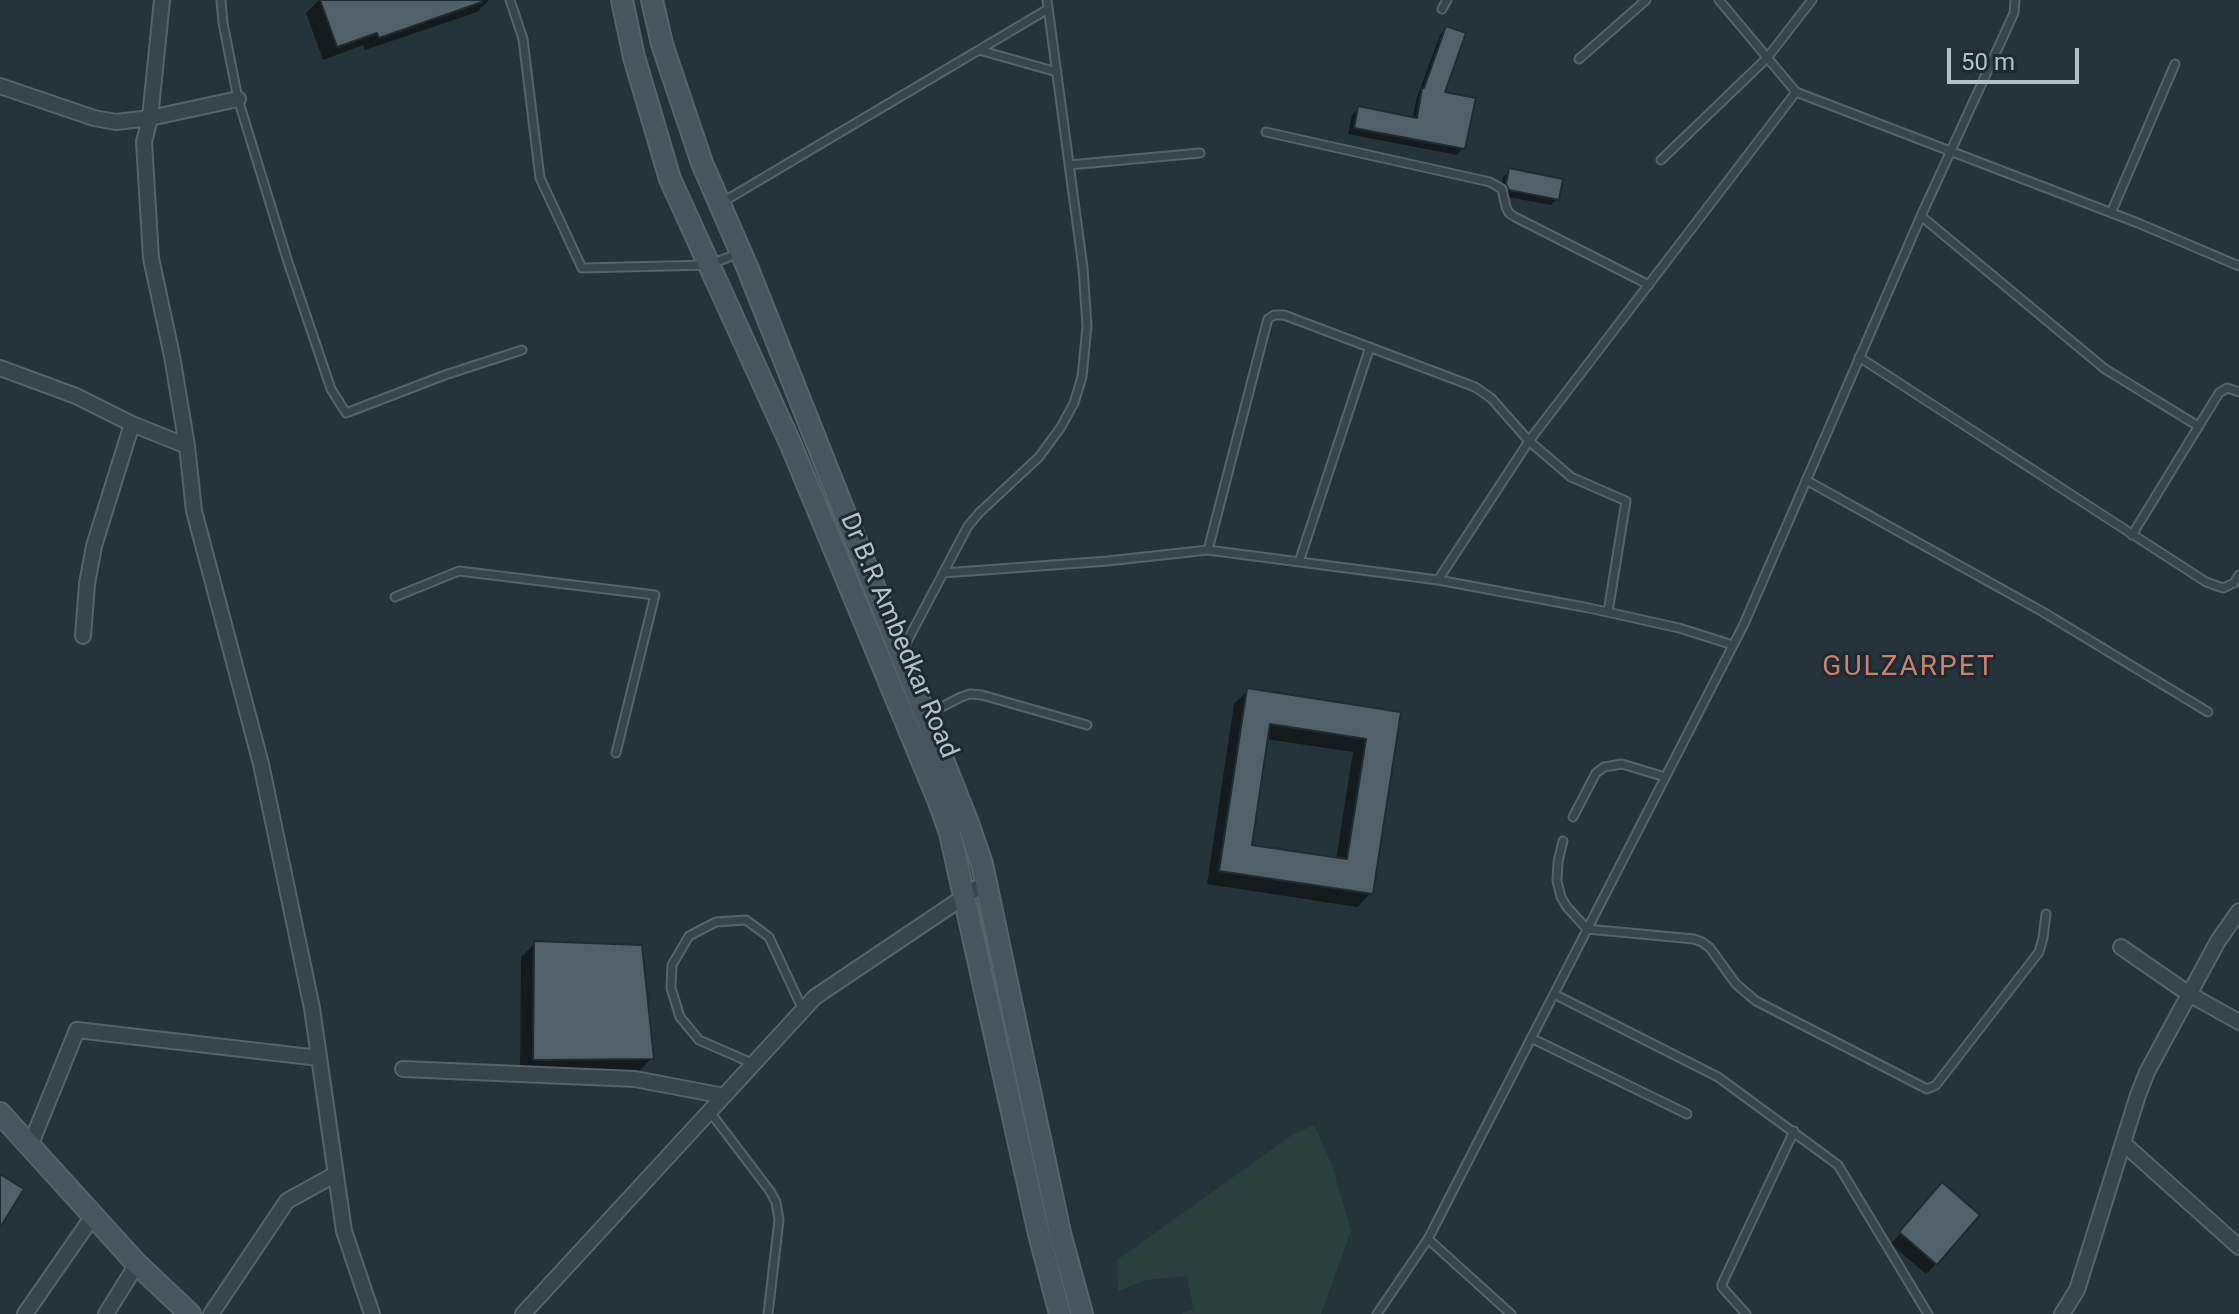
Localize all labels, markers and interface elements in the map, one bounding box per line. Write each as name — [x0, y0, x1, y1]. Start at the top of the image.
scale bar — [1951, 32, 2083, 82]
text: 50 m — [1961, 48, 2015, 76]
street label: Dr B.R Ambedkar Road — [832, 509, 964, 763]
district label: GULZARPET — [1822, 651, 1996, 685]

